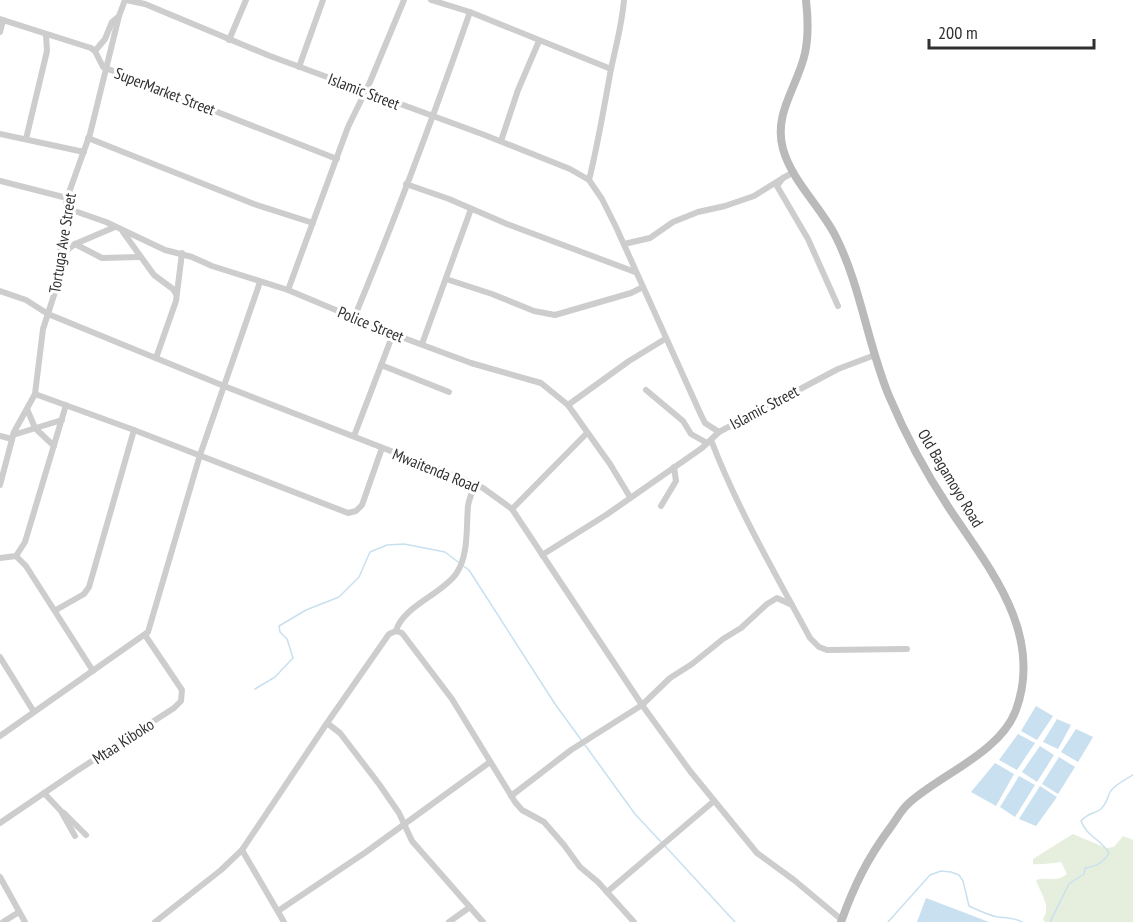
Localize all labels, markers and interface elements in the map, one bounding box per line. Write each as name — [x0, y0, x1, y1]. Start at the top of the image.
scale bar — [929, 12, 1094, 50]
text: 200 m — [938, 21, 978, 44]
street label: SuperMarket Street — [112, 63, 219, 120]
street label: Islamic Street — [325, 68, 403, 114]
street label: Tortuga Ave Street — [44, 191, 80, 295]
street label: Police Street — [335, 302, 407, 346]
street label: Islamic Street — [726, 380, 802, 433]
street label: Old Bagamoyo Road — [914, 425, 988, 531]
street label: Mwaitenda Road — [390, 444, 482, 496]
street label: Mtaa Kiboko — [89, 714, 157, 768]

